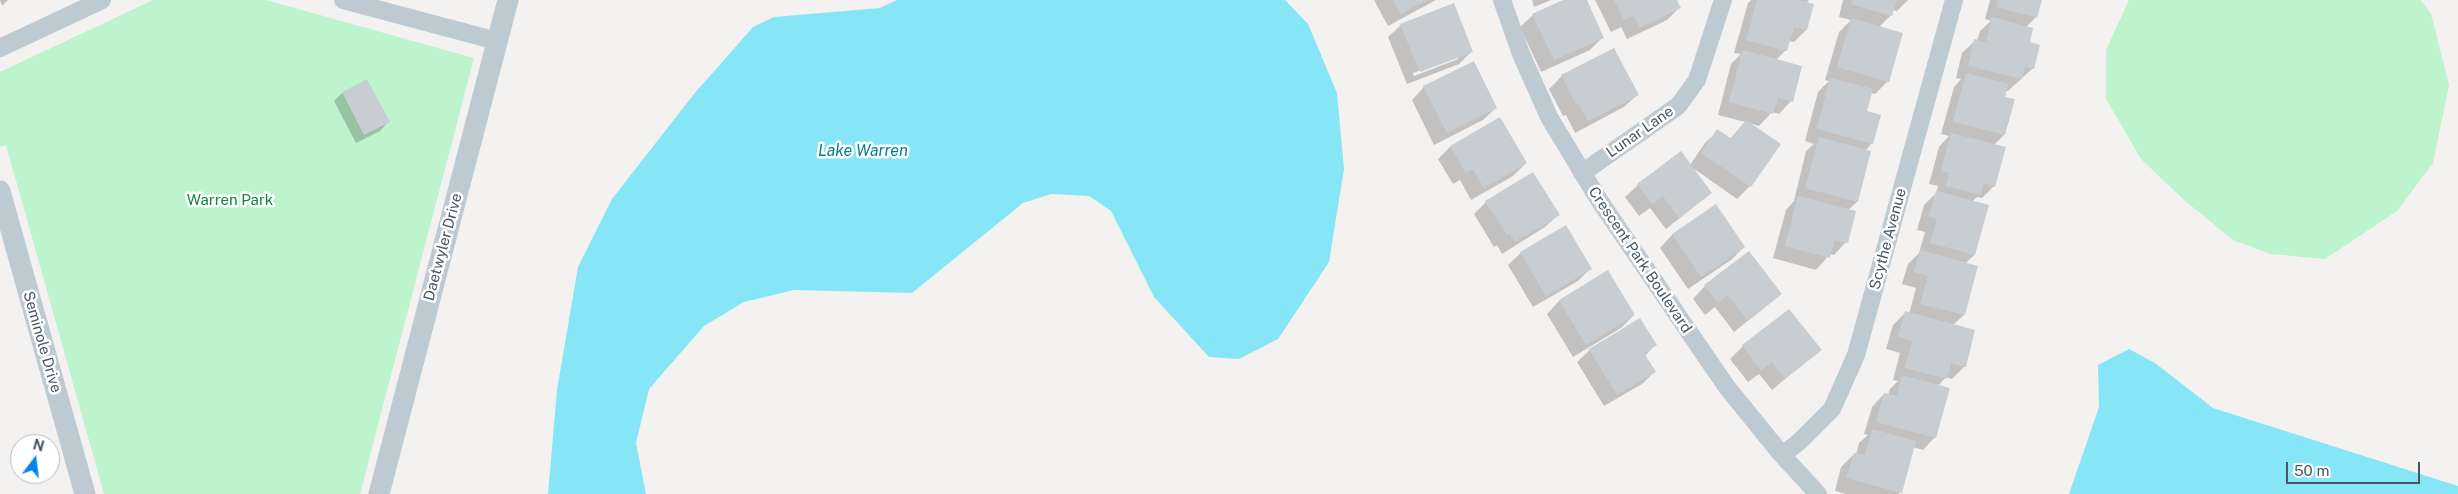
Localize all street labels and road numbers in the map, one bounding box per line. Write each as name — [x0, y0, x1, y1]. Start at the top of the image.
street label: Lunar Lane — [1603, 102, 1677, 162]
street label: Crescent Park Boulevard — [1584, 183, 1696, 337]
street label: Scythe Avenue — [1866, 186, 1910, 292]
street label: Daetwyler Drive — [420, 191, 466, 303]
street label: Seminole Drive — [19, 289, 65, 395]

